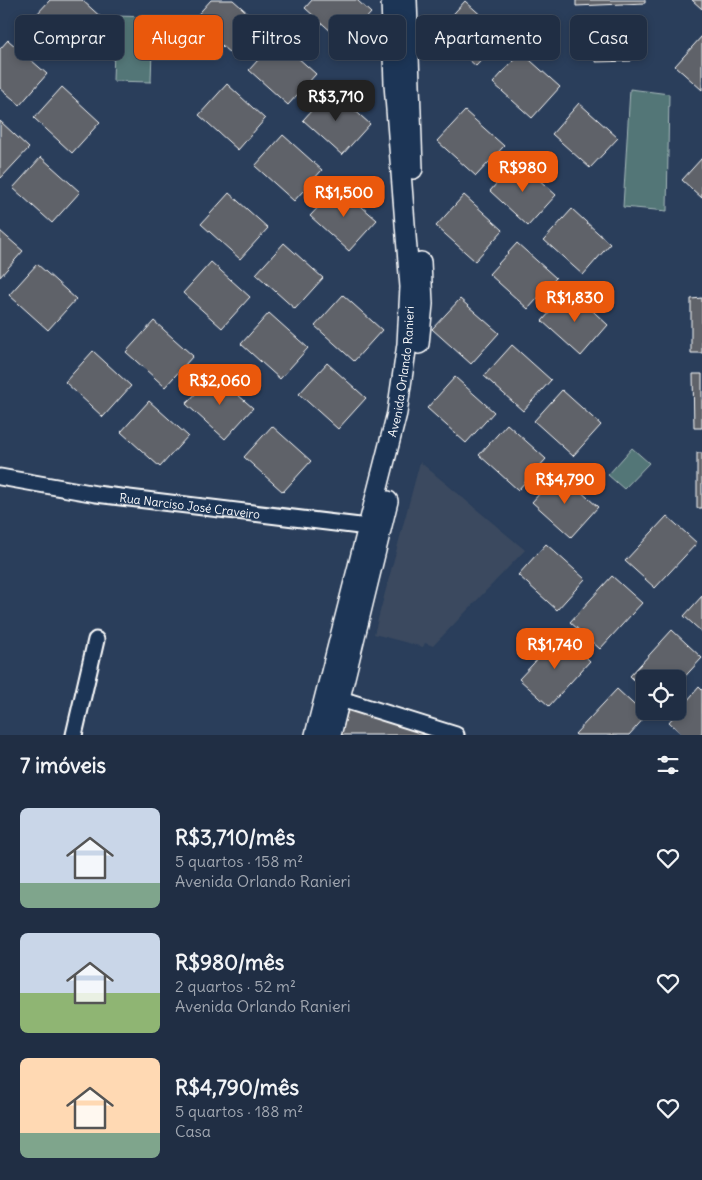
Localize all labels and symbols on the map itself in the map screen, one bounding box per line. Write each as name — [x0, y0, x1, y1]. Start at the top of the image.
pin: R$3,710 — [290, 80, 382, 122]
pin: R$980 — [488, 150, 558, 193]
pin: R$1,500 — [298, 176, 390, 218]
pin: R$1,830 — [529, 280, 621, 323]
street label: Avenida Orlando Ranieri — [384, 306, 416, 438]
pin: R$2,060 — [174, 364, 266, 406]
pin: R$4,790 — [519, 462, 611, 505]
street label: Rua Narciso José Craveiro — [119, 489, 261, 521]
pin: R$1,740 — [509, 628, 601, 670]

